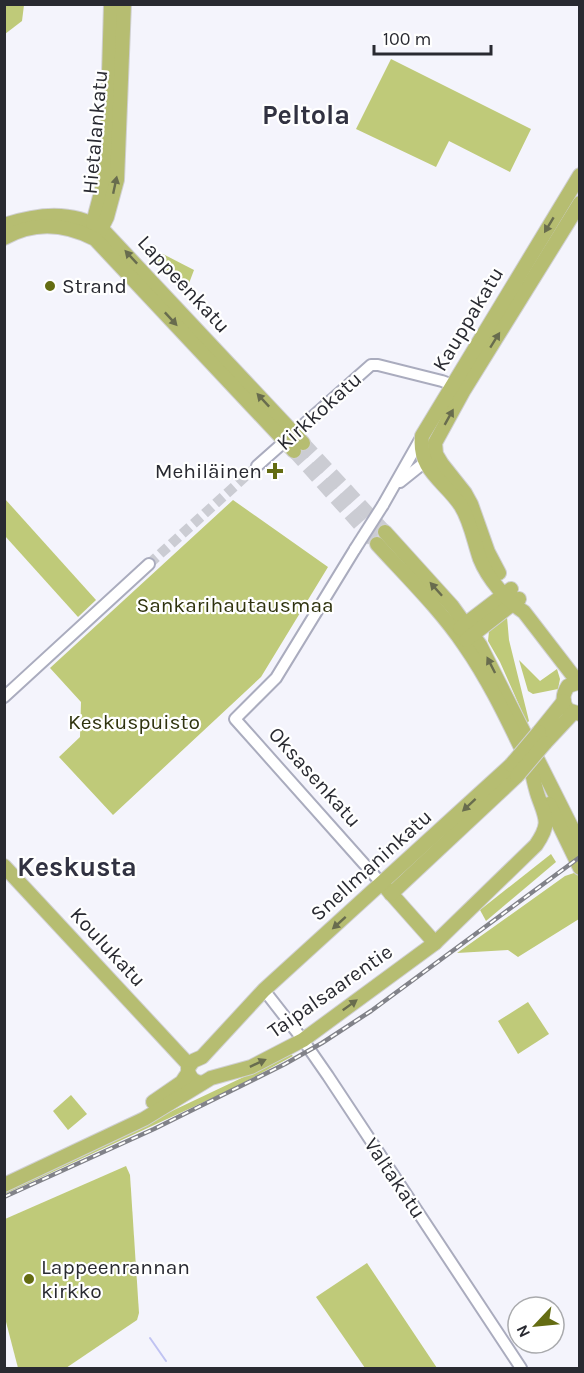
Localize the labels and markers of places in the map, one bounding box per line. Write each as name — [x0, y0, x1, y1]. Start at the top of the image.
place label: Strand — [62, 274, 127, 298]
marker: Strand — [43, 279, 57, 293]
place label: Mehiläinen — [155, 459, 262, 483]
marker: Mehiläinen — [266, 462, 284, 480]
place label: Lappeenrannan kirkko — [41, 1255, 190, 1303]
marker: Lappeenrannan kirkko — [22, 1272, 36, 1286]

